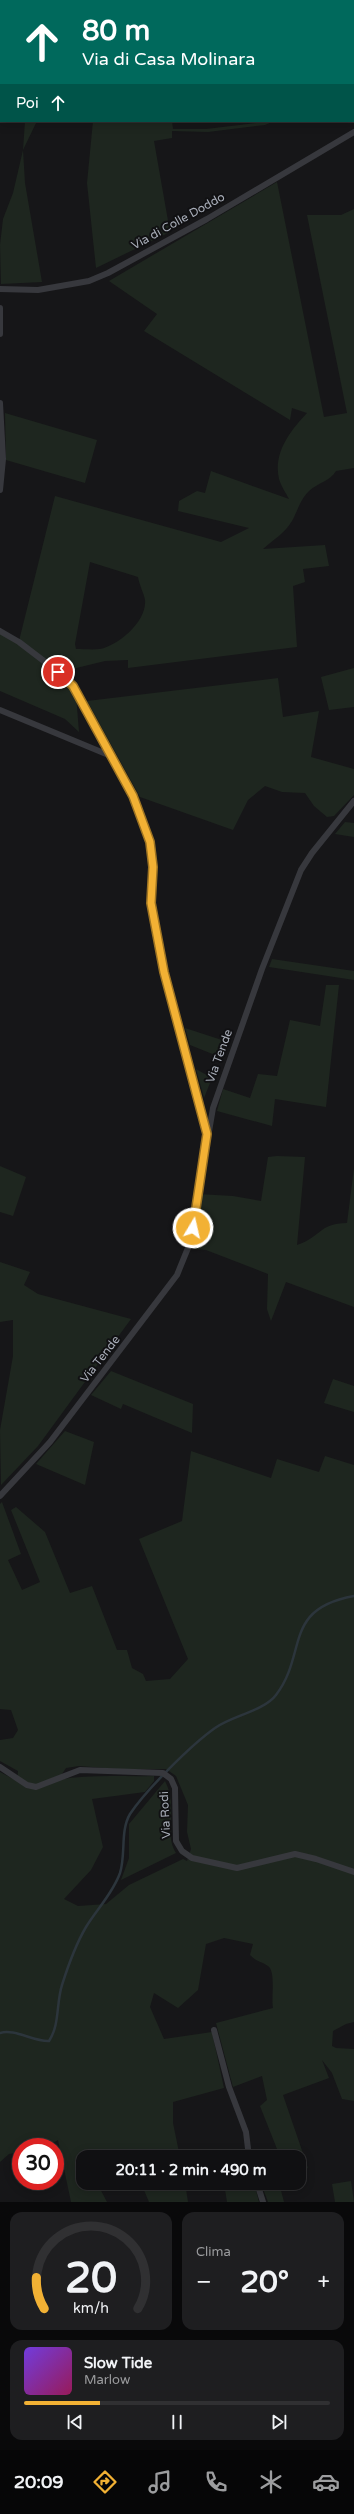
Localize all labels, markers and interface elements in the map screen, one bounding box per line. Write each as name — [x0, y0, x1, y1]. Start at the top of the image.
text: 80 m — [82, 14, 150, 48]
icon: ahead — [16, 16, 68, 68]
text: Via di Casa Molinara — [82, 48, 255, 70]
icon: ahead — [47, 92, 69, 114]
text: Poi — [16, 94, 39, 112]
street label: Via di Colle Doddo — [129, 190, 227, 252]
pin — [41, 655, 75, 689]
icon: arrive — [47, 661, 69, 683]
street label: Via Tende — [203, 1027, 235, 1085]
position arrow — [172, 1207, 214, 1249]
street label: Via Tende — [77, 1332, 123, 1385]
street label: Via Rodi — [157, 1791, 173, 1839]
speed limit sign: 30 — [12, 2138, 64, 2190]
text: 20:11 · 2 min · 490 m — [116, 2161, 266, 2179]
text: Clima — [196, 2244, 231, 2260]
text: 20 — [65, 2254, 117, 2304]
text: 20° — [240, 2264, 289, 2301]
text: − — [196, 2269, 212, 2295]
text: + — [318, 2269, 330, 2295]
text: km/h — [73, 2300, 109, 2317]
text: Slow Tide — [84, 2354, 152, 2372]
text: Marlow — [84, 2372, 130, 2388]
icon: previous — [64, 2411, 86, 2433]
icon: pause — [166, 2411, 188, 2433]
icon: next — [268, 2411, 290, 2433]
icon: directions — [91, 2468, 119, 2496]
icon: music — [146, 2468, 174, 2496]
icon: phone — [202, 2468, 230, 2496]
icon: climate — [257, 2468, 285, 2496]
icon: car — [312, 2468, 340, 2496]
text: 20:09 — [14, 2471, 64, 2493]

